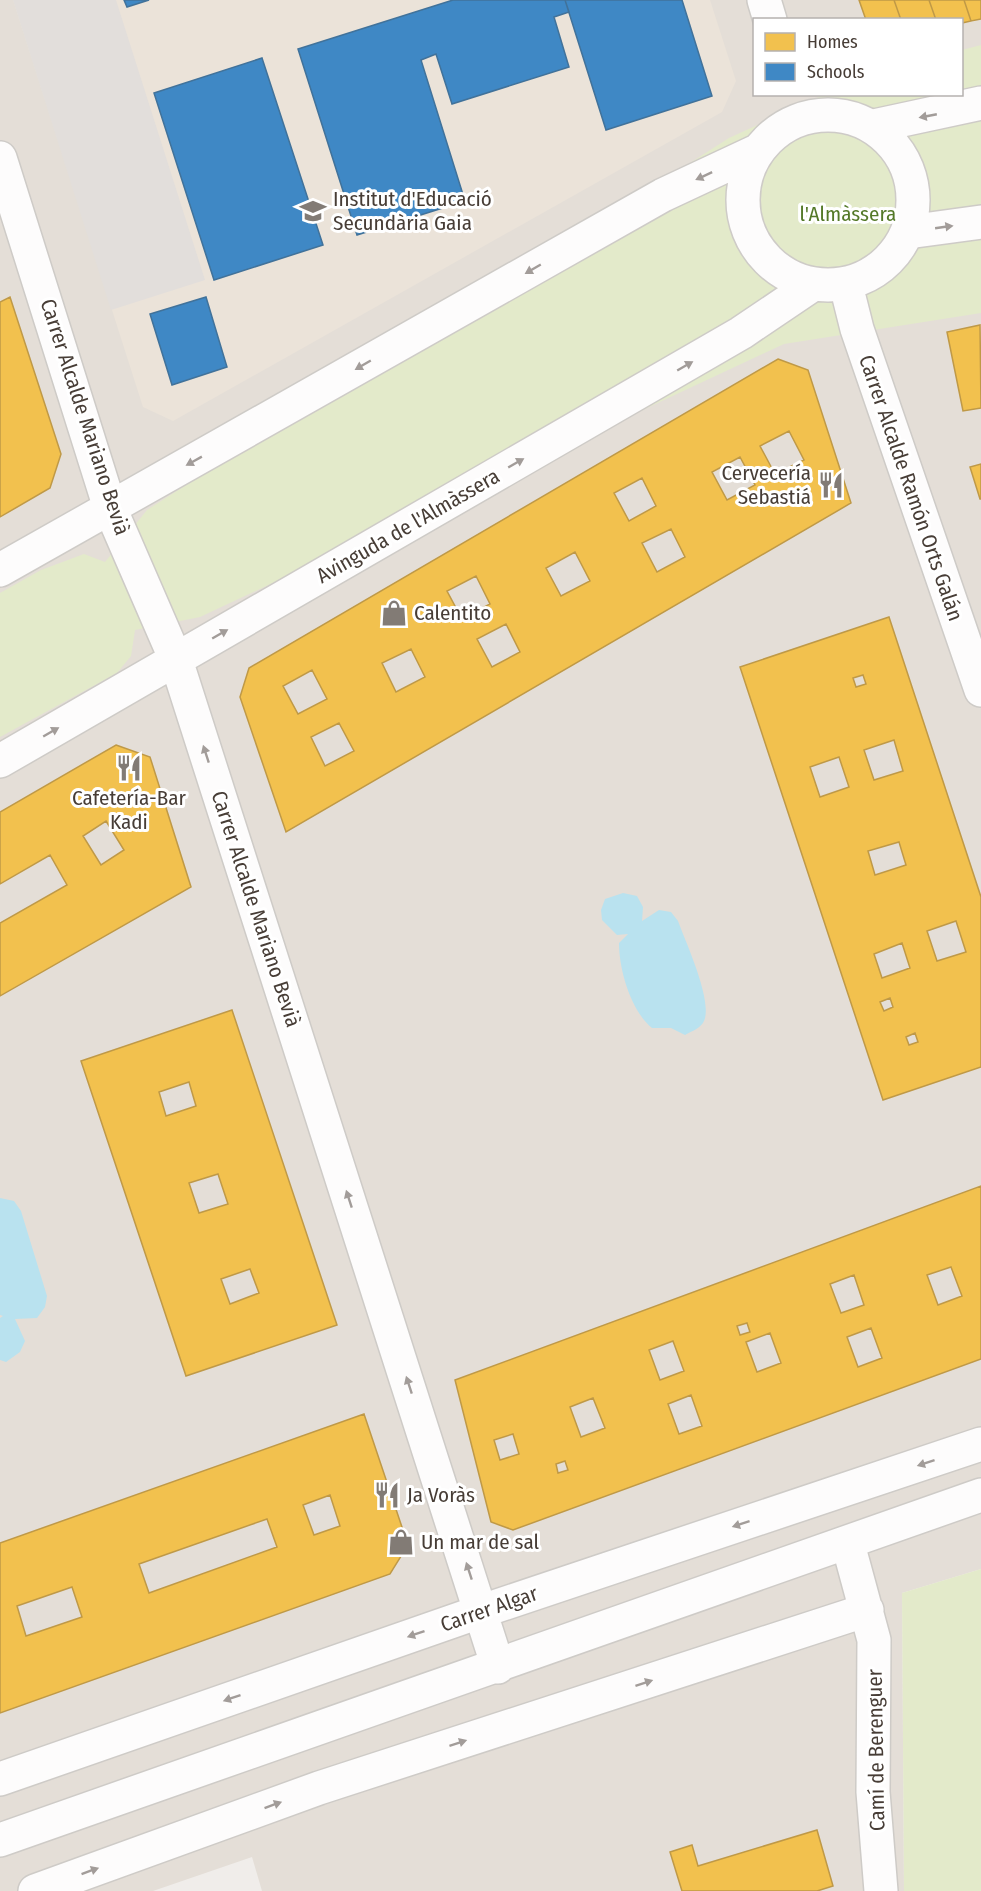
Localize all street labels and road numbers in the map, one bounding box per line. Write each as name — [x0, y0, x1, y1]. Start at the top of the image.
street label: Carrer Alcalde Mariano Bevià — [35, 296, 135, 538]
street label: Carrer Alcalde Ramón Orts Galán — [853, 352, 969, 624]
street label: Avinguda de l'Almàssera — [312, 463, 504, 589]
street label: Carrer Alcalde Mariano Bevià — [206, 788, 306, 1030]
street label: Carrer Algar — [437, 1580, 542, 1638]
street label: Camí de Berenguer — [862, 1668, 890, 1831]

